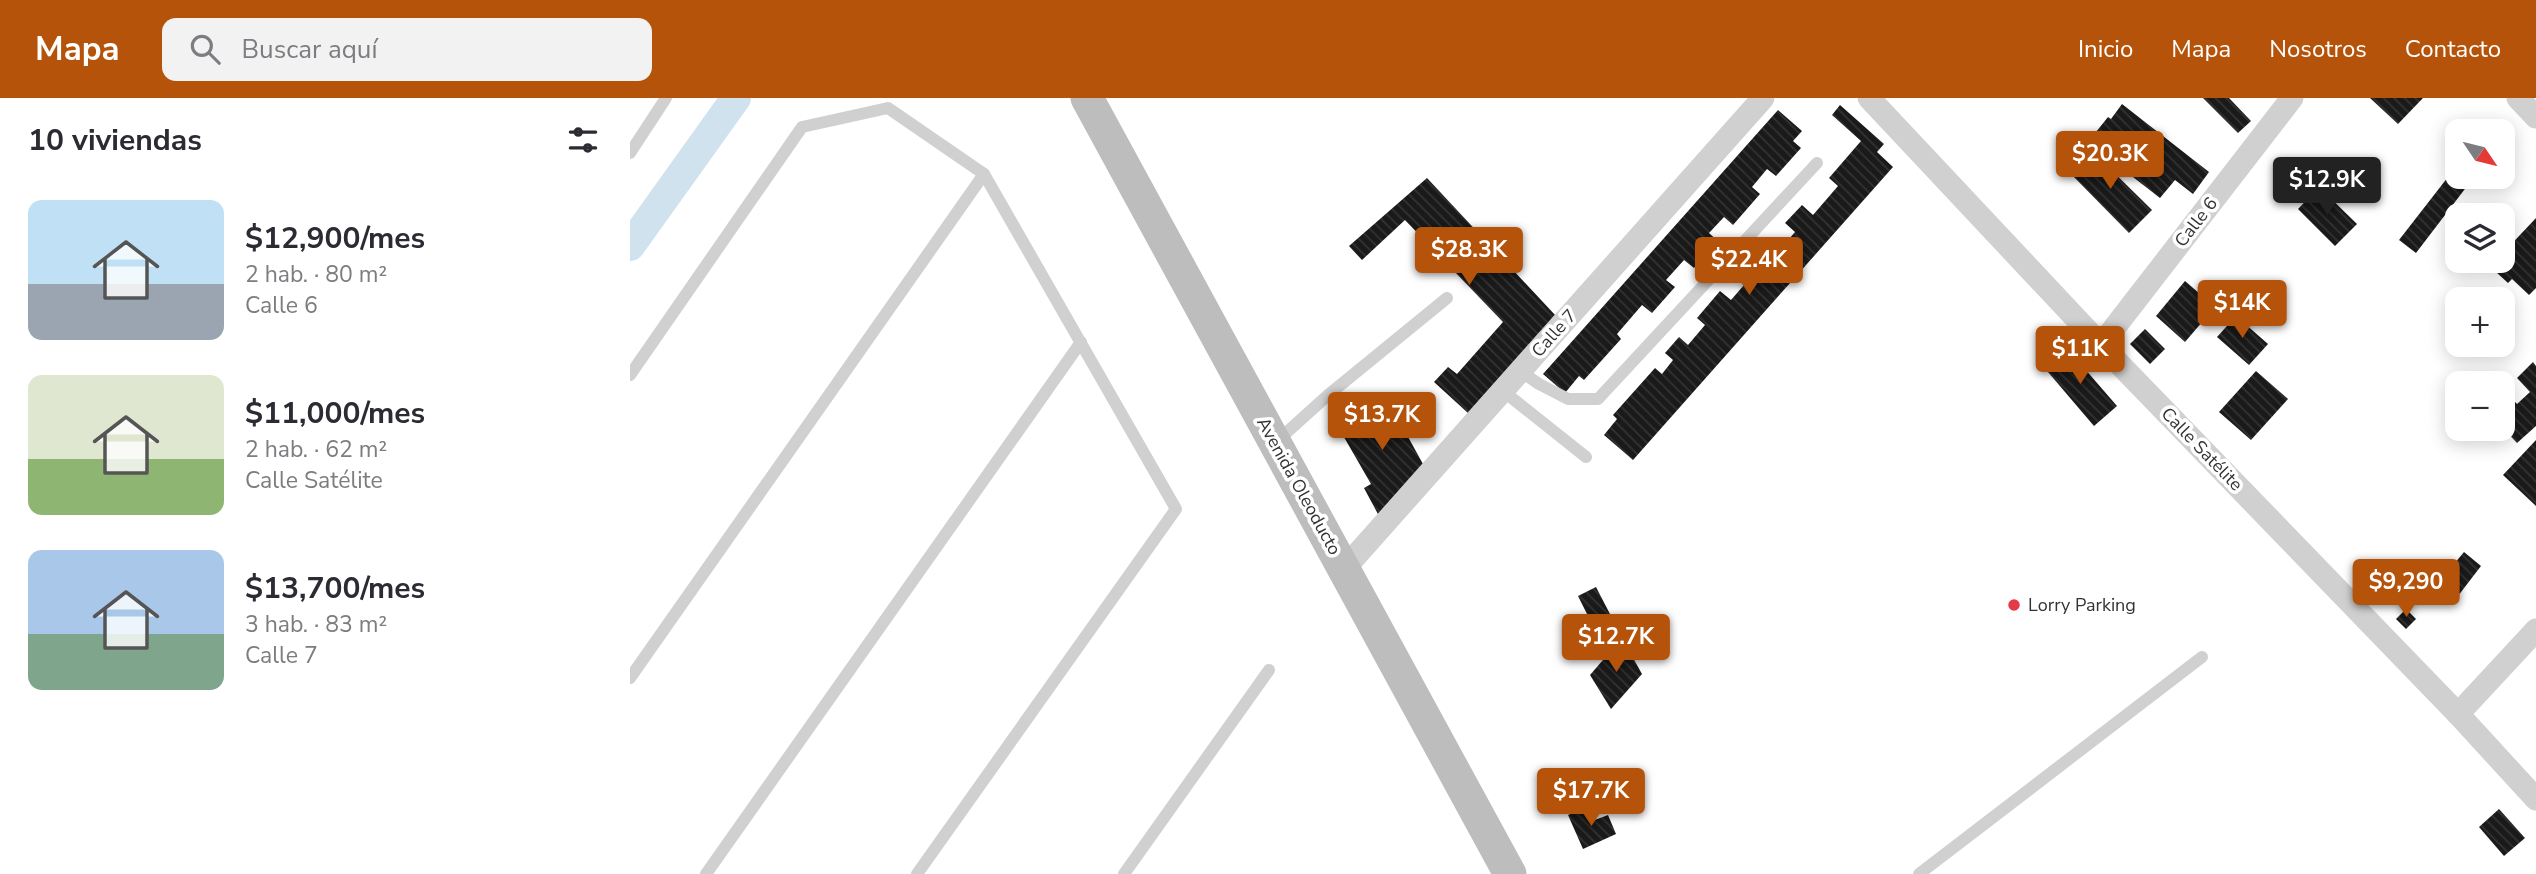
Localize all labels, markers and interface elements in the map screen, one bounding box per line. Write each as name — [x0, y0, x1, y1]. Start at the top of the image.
search box — [162, 18, 652, 81]
text: Mapa — [35, 27, 120, 72]
icon: search — [186, 30, 224, 68]
text: Buscar aquí — [242, 32, 377, 67]
text: Inicio — [2078, 33, 2133, 65]
text: Mapa — [2171, 33, 2231, 65]
text: Nosotros — [2269, 33, 2367, 65]
text: Contacto — [2405, 33, 2501, 65]
north arrow — [2445, 119, 2515, 189]
map controls — [2445, 119, 2515, 441]
text: 10 viviendas — [28, 120, 202, 161]
icon: filters — [564, 121, 602, 159]
pin: $20.3K — [2053, 132, 2167, 191]
text: $20.3K — [2072, 138, 2148, 169]
pin: $12.9K — [2270, 158, 2384, 217]
text: $12.9K — [2289, 164, 2365, 195]
street label: Calle 6 — [2169, 192, 2223, 252]
button: layers — [2445, 203, 2515, 273]
text: $12,900/mes — [245, 218, 425, 259]
icon: home — [84, 228, 168, 312]
pin: $28.3K — [1412, 228, 1526, 287]
text: $28.3K — [1431, 234, 1507, 265]
pin: $22.4K — [1692, 238, 1806, 297]
text: $22.4K — [1711, 244, 1787, 275]
text: 2 hab. · 80 m² — [245, 259, 387, 290]
pin: $14K — [2201, 280, 2283, 340]
text: $14K — [2214, 287, 2270, 318]
button: + — [2445, 287, 2515, 357]
text: Calle 6 — [245, 290, 318, 321]
street label: Calle 7 — [1526, 304, 1582, 362]
pin: $11K — [2039, 327, 2121, 386]
text: $11K — [2052, 333, 2108, 364]
button: − — [2445, 371, 2515, 441]
pin: $13.7K — [1325, 392, 1439, 452]
text: $11,000/mes — [245, 393, 425, 434]
text: $13.7K — [1344, 399, 1420, 430]
street label: Calle Satélite — [2156, 402, 2248, 496]
icon: home — [84, 403, 168, 487]
street label: Avenida Oleoducto — [1251, 413, 1347, 559]
text: 2 hab. · 62 m² — [245, 434, 387, 465]
text: Calle Satélite — [245, 465, 383, 496]
pin: $9,290 — [2349, 560, 2463, 619]
text: $9,290 — [2369, 566, 2443, 597]
text: $13,700/mes — [245, 568, 425, 609]
icon: home — [84, 578, 168, 662]
place label: Lorry Parking — [2028, 593, 2136, 617]
marker: Lorry Parking — [2006, 597, 2022, 613]
text: 3 hab. · 83 m² — [245, 609, 387, 640]
pin: $12.7K — [1559, 614, 1673, 674]
text: $12.7K — [1578, 621, 1654, 652]
text: Calle 7 — [245, 640, 318, 671]
pin: $17.7K — [1534, 768, 1648, 828]
text: $17.7K — [1553, 775, 1629, 806]

